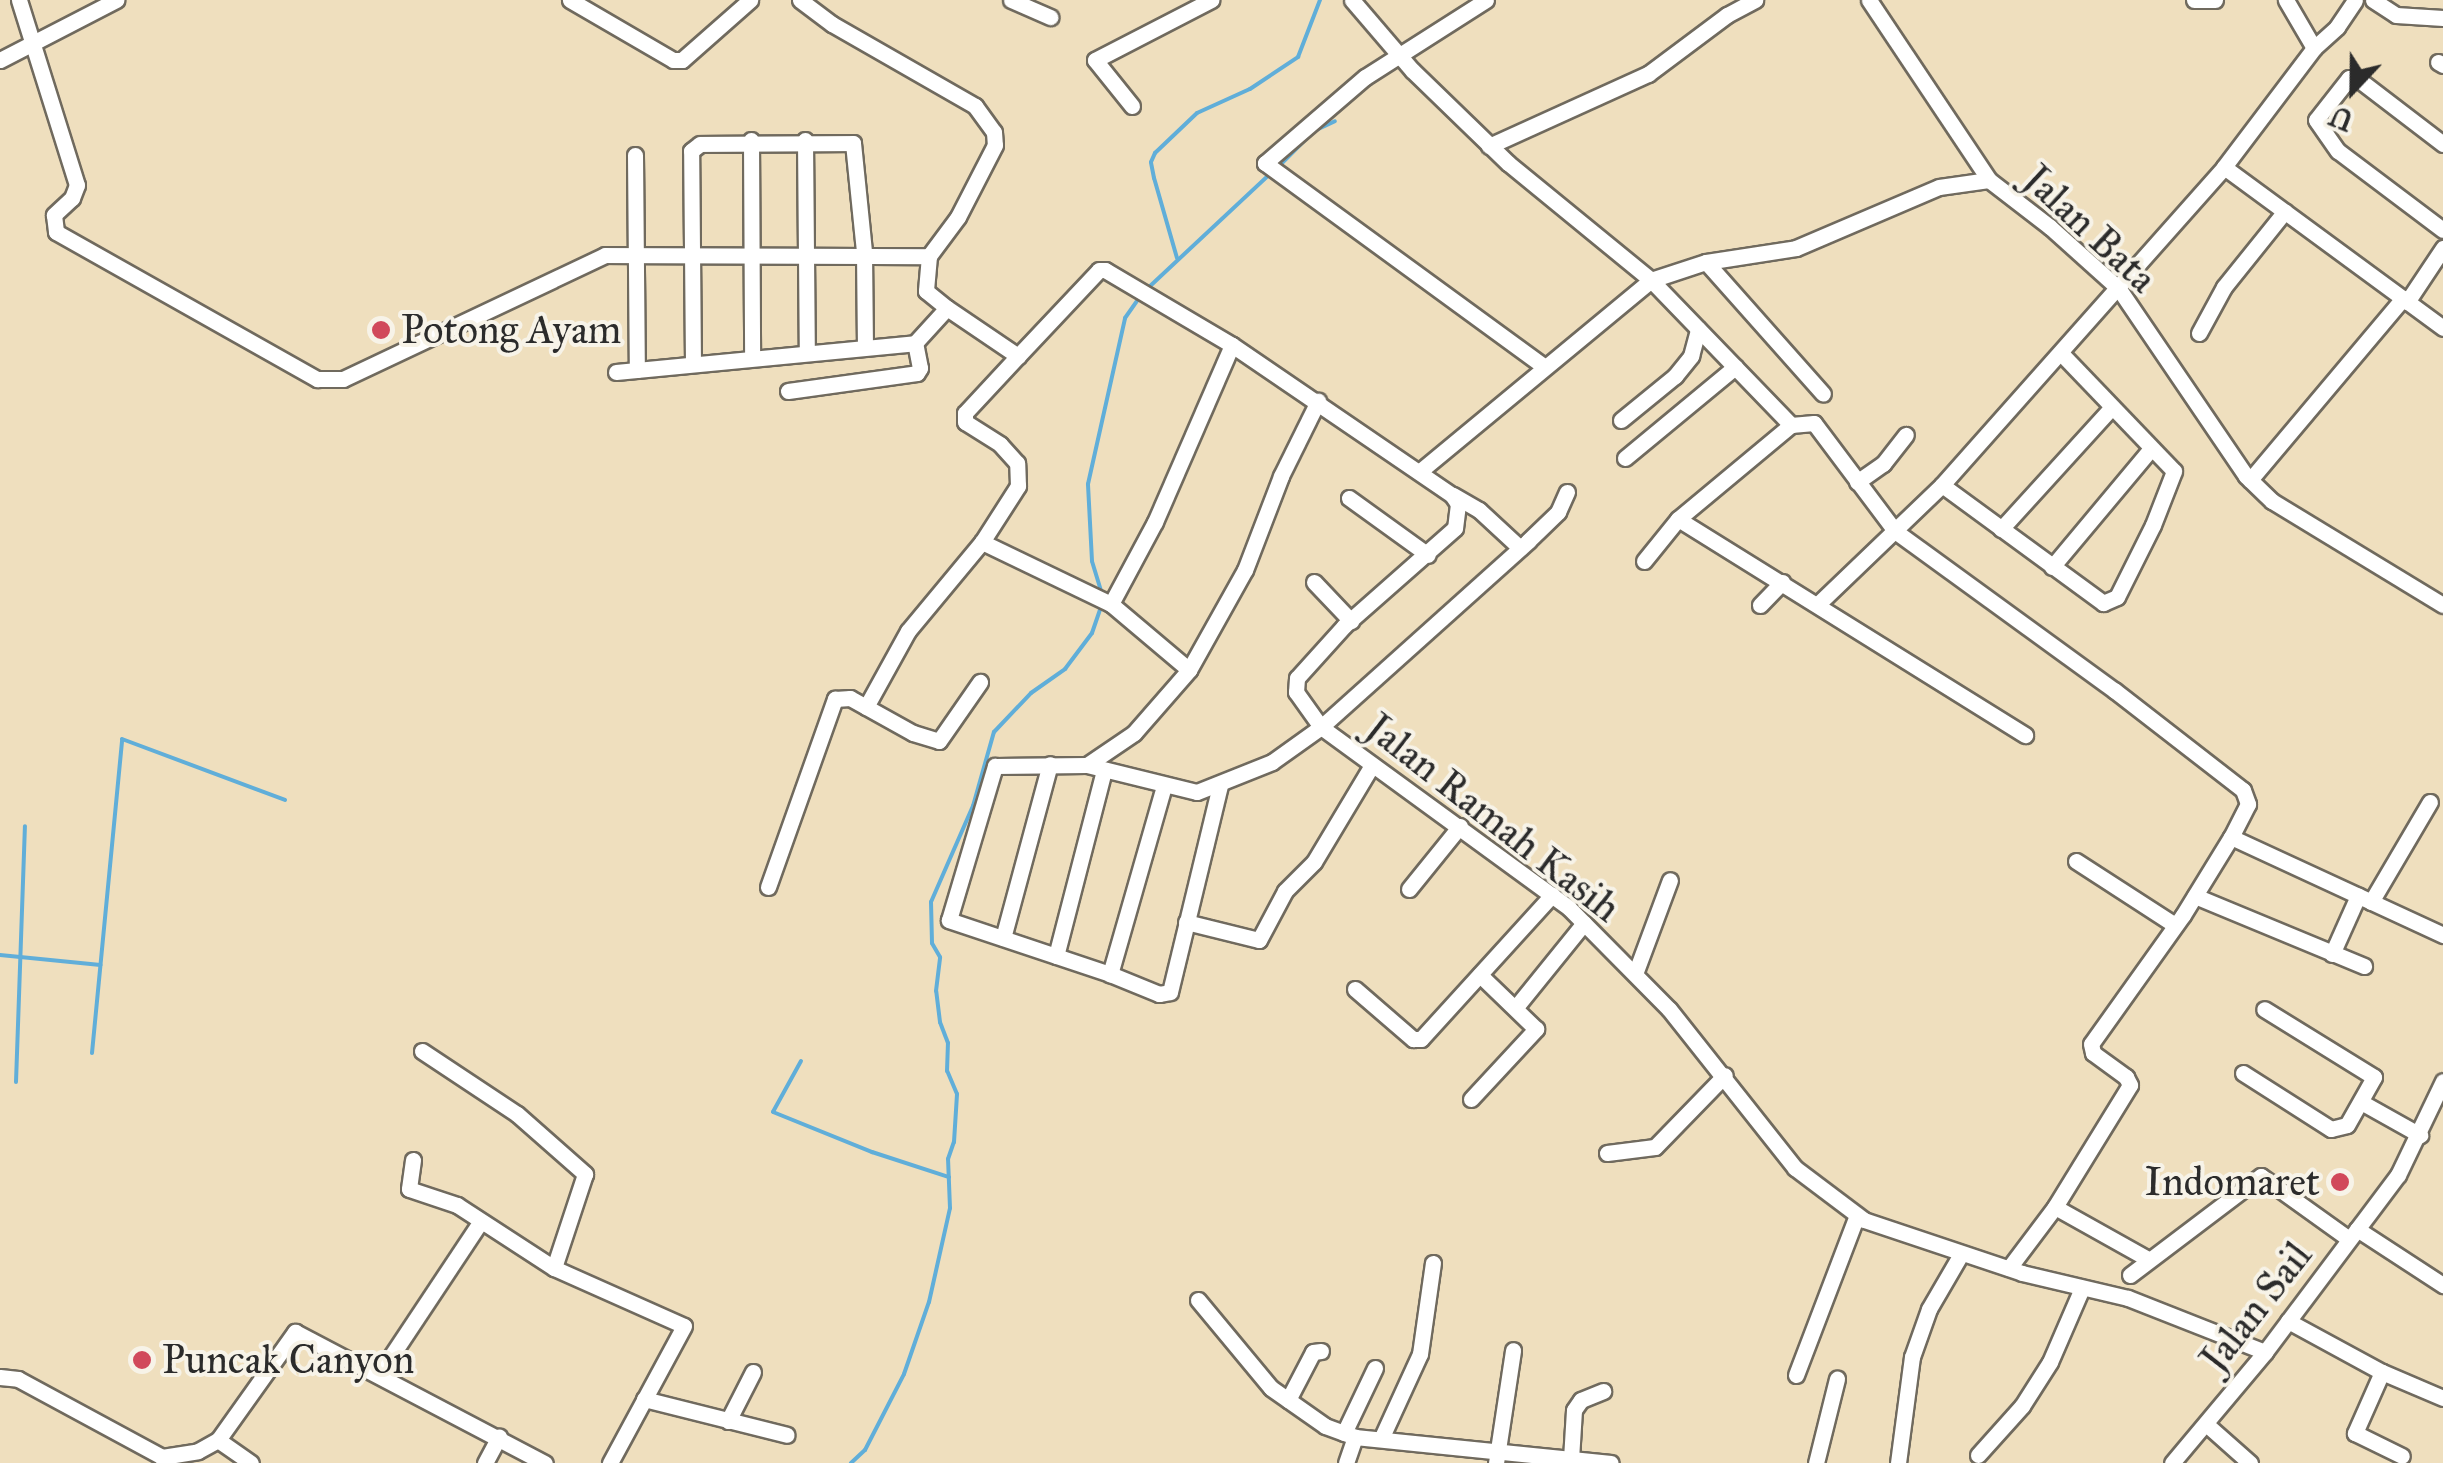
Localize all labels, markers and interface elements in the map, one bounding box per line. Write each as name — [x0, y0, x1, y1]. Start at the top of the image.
north arrow — [2303, 40, 2403, 140]
text: U — [2325, 98, 2358, 139]
street label: Jalan Bata — [2013, 155, 2167, 303]
place label: Potong Ayam — [401, 306, 621, 354]
marker: Potong Ayam — [370, 319, 392, 341]
street label: Jalan Ramah Kasih — [1356, 704, 1630, 932]
place label: Indomaret — [2145, 1158, 2320, 1206]
marker: Indomaret — [2329, 1171, 2351, 1193]
street label: Jalan Sail — [2190, 1232, 2322, 1382]
place label: Puncak Canyon — [162, 1336, 414, 1384]
marker: Puncak Canyon — [131, 1349, 153, 1371]

